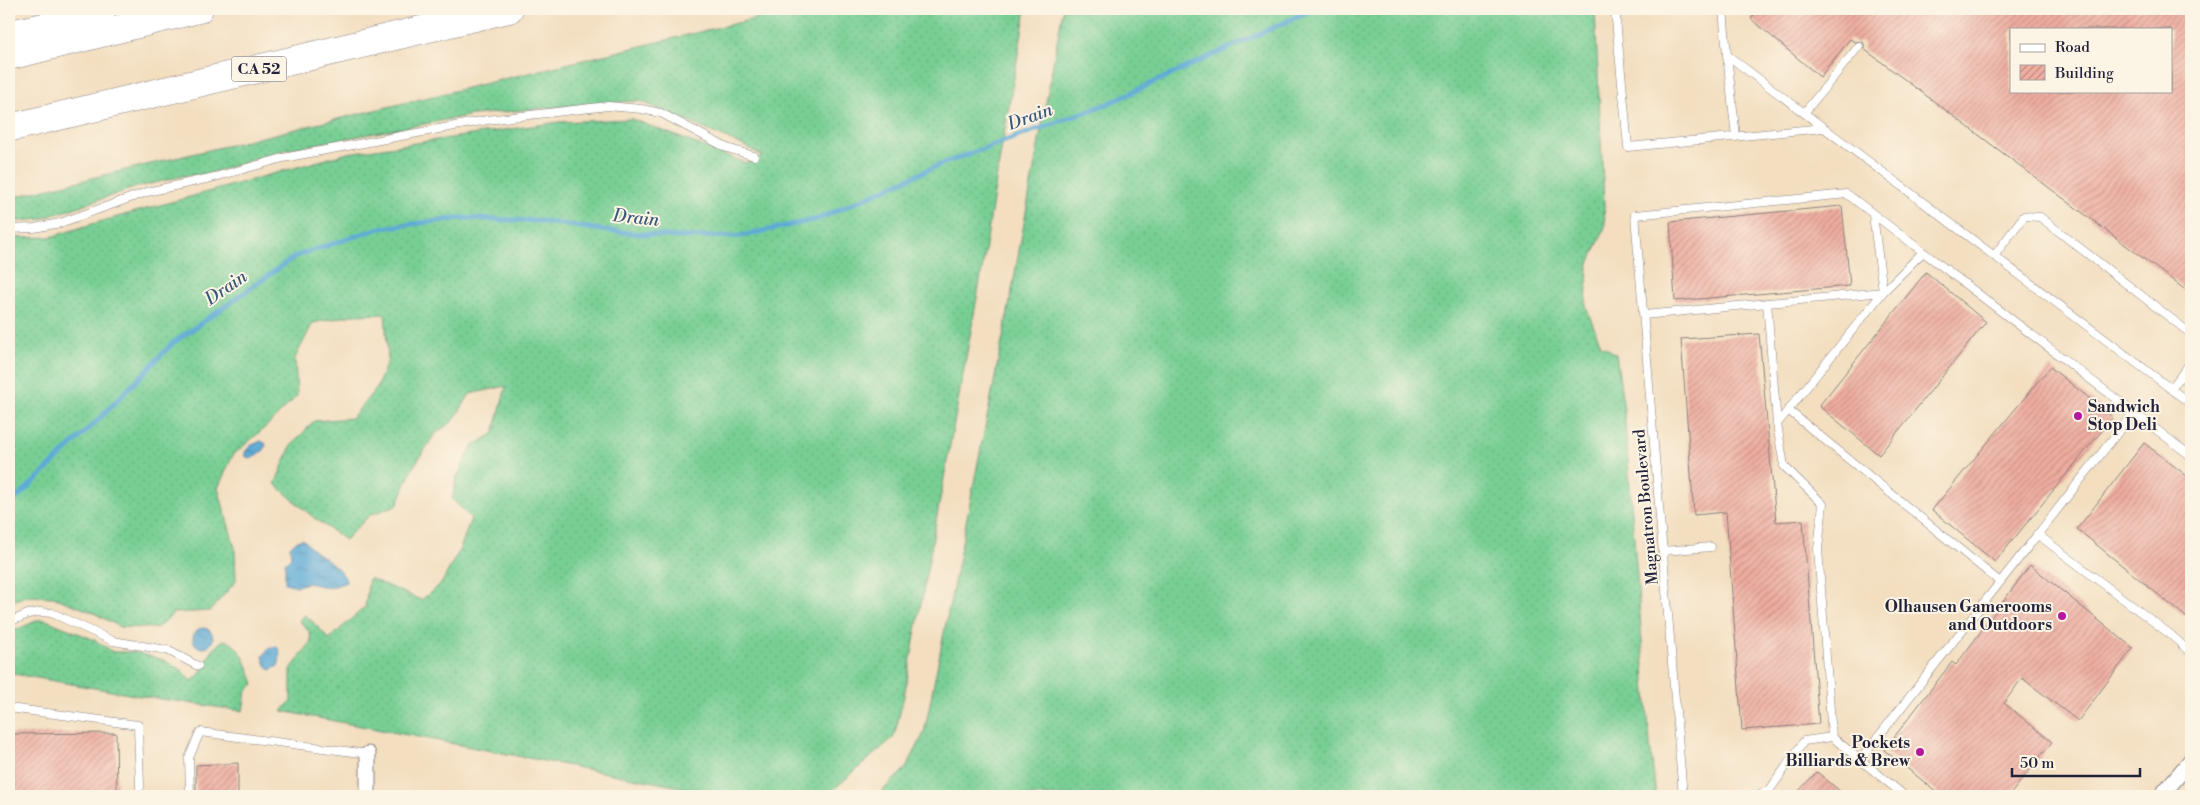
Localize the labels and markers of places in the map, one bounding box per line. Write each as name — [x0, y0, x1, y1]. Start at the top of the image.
place label: Sandwich Stop Deli — [2088, 397, 2160, 435]
marker: Sandwich Stop Deli — [2072, 410, 2084, 422]
place label: Olhausen Gamerooms and Outdoors — [1885, 597, 2052, 635]
marker: Olhausen Gamerooms and Outdoors — [2056, 610, 2068, 622]
place label: Pockets Billiards & Brew — [1785, 733, 1911, 771]
marker: Pockets Billiards & Brew — [1914, 746, 1926, 758]

